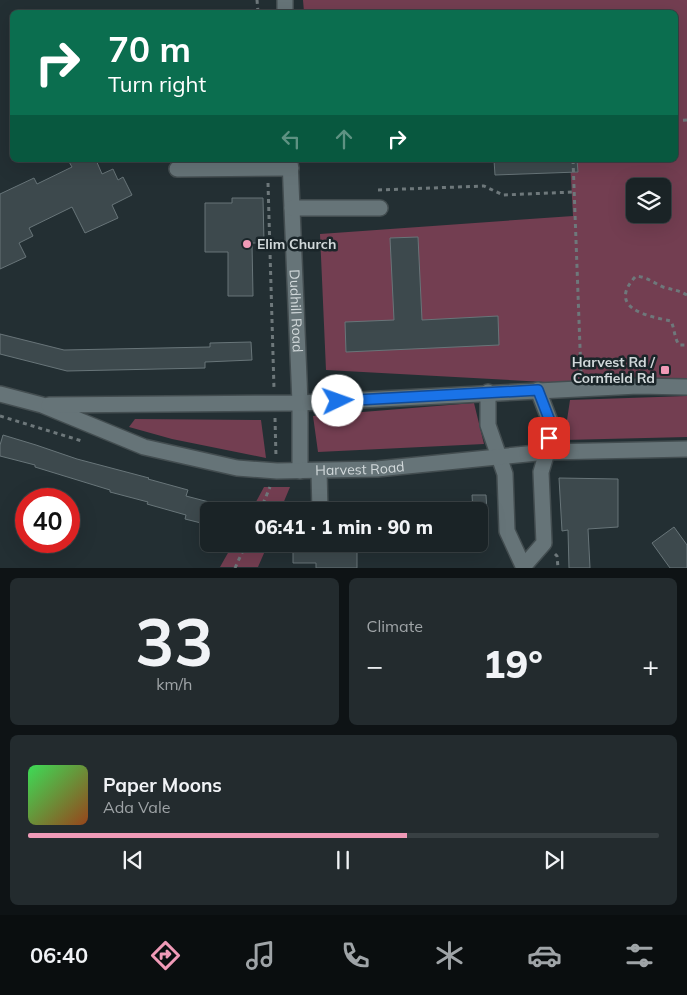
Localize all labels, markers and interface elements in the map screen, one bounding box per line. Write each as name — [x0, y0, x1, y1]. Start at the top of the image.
text: 70 m — [108, 27, 191, 71]
icon: right — [25, 30, 90, 95]
text: Turn right — [108, 70, 206, 98]
icon: left — [277, 125, 305, 153]
icon: ahead — [330, 125, 358, 153]
icon: right — [383, 125, 411, 153]
map controls — [626, 178, 671, 223]
button: layers — [626, 178, 671, 223]
place label: Elim Church — [257, 235, 336, 253]
marker: Elim Church — [241, 238, 253, 250]
street label: Dudhill Road — [286, 269, 307, 353]
place label: Harvest Rd / Cornfield Rd — [572, 353, 656, 387]
marker: Harvest Rd / Cornfield Rd — [659, 364, 671, 376]
position arrow — [311, 374, 363, 426]
pin — [528, 417, 570, 459]
icon: arrive — [535, 424, 563, 452]
street label: Harvest Road — [315, 457, 405, 479]
speed limit sign: 40 — [15, 488, 80, 553]
text: 06:41 · 1 min · 90 m — [255, 515, 433, 539]
text: 33 — [135, 601, 213, 682]
text: Climate — [367, 616, 423, 636]
text: 19° — [483, 640, 543, 688]
text: − — [367, 648, 383, 683]
text: + — [642, 648, 659, 683]
text: km/h — [156, 674, 192, 694]
text: Paper Moons — [103, 773, 222, 797]
text: Ada Vale — [103, 797, 170, 817]
icon: previous — [119, 846, 147, 874]
icon: pause — [329, 846, 357, 874]
icon: next — [540, 846, 568, 874]
icon: directions — [148, 938, 183, 973]
icon: music — [243, 938, 278, 973]
icon: phone — [338, 938, 373, 973]
icon: climate — [432, 938, 467, 973]
icon: car — [527, 938, 562, 973]
icon: filters — [622, 938, 657, 973]
text: 06:40 — [30, 941, 88, 969]

